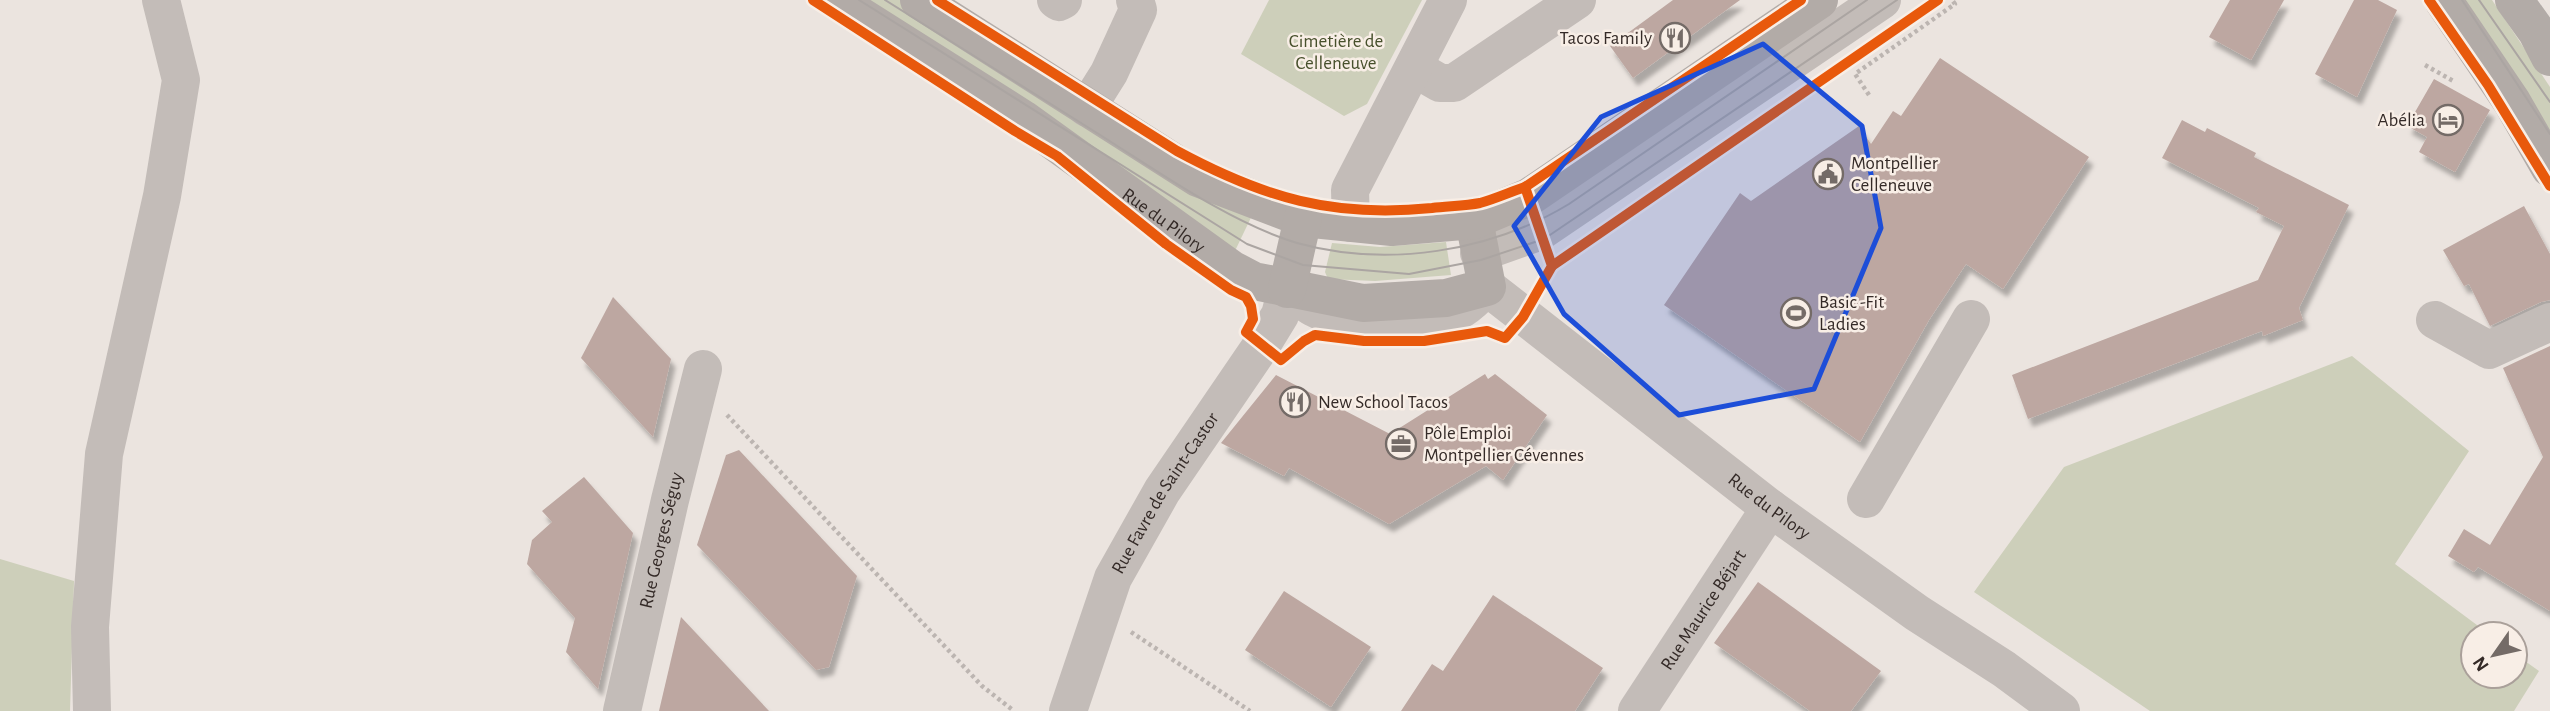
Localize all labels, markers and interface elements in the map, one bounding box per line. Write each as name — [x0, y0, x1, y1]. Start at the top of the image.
restaurant icon: Tacos Family — [1658, 21, 1692, 55]
place label: Tacos Family — [1560, 29, 1652, 48]
park label: Cimetière de Celleneuve — [1289, 32, 1383, 73]
hotel icon: Abélia — [2431, 103, 2465, 137]
place label: Abélia — [2377, 111, 2425, 130]
place label: Montpellier Celleneuve — [1851, 154, 1938, 195]
public building icon: Montpellier Celleneuve — [1811, 157, 1845, 191]
street label: Rue du Pilory — [1119, 184, 1209, 257]
place label: Basic -Fit Ladies — [1819, 293, 1884, 334]
sports icon: Basic -Fit Ladies — [1779, 296, 1813, 330]
restaurant icon: New School Tacos — [1278, 385, 1312, 419]
place label: New School Tacos — [1318, 393, 1448, 412]
street label: Rue Favre de Saint-Castor — [1108, 409, 1222, 577]
place label: Pôle Emploi Montpellier Cévennes — [1424, 424, 1584, 465]
office icon: Pôle Emploi Montpellier Cévennes — [1384, 427, 1418, 461]
street label: Rue Georges Séguy — [636, 470, 686, 610]
street label: Rue du Pilory — [1725, 470, 1814, 543]
street label: Rue Maurice Béjart — [1657, 546, 1749, 673]
north arrow — [2459, 620, 2529, 690]
text: N — [2470, 653, 2493, 674]

